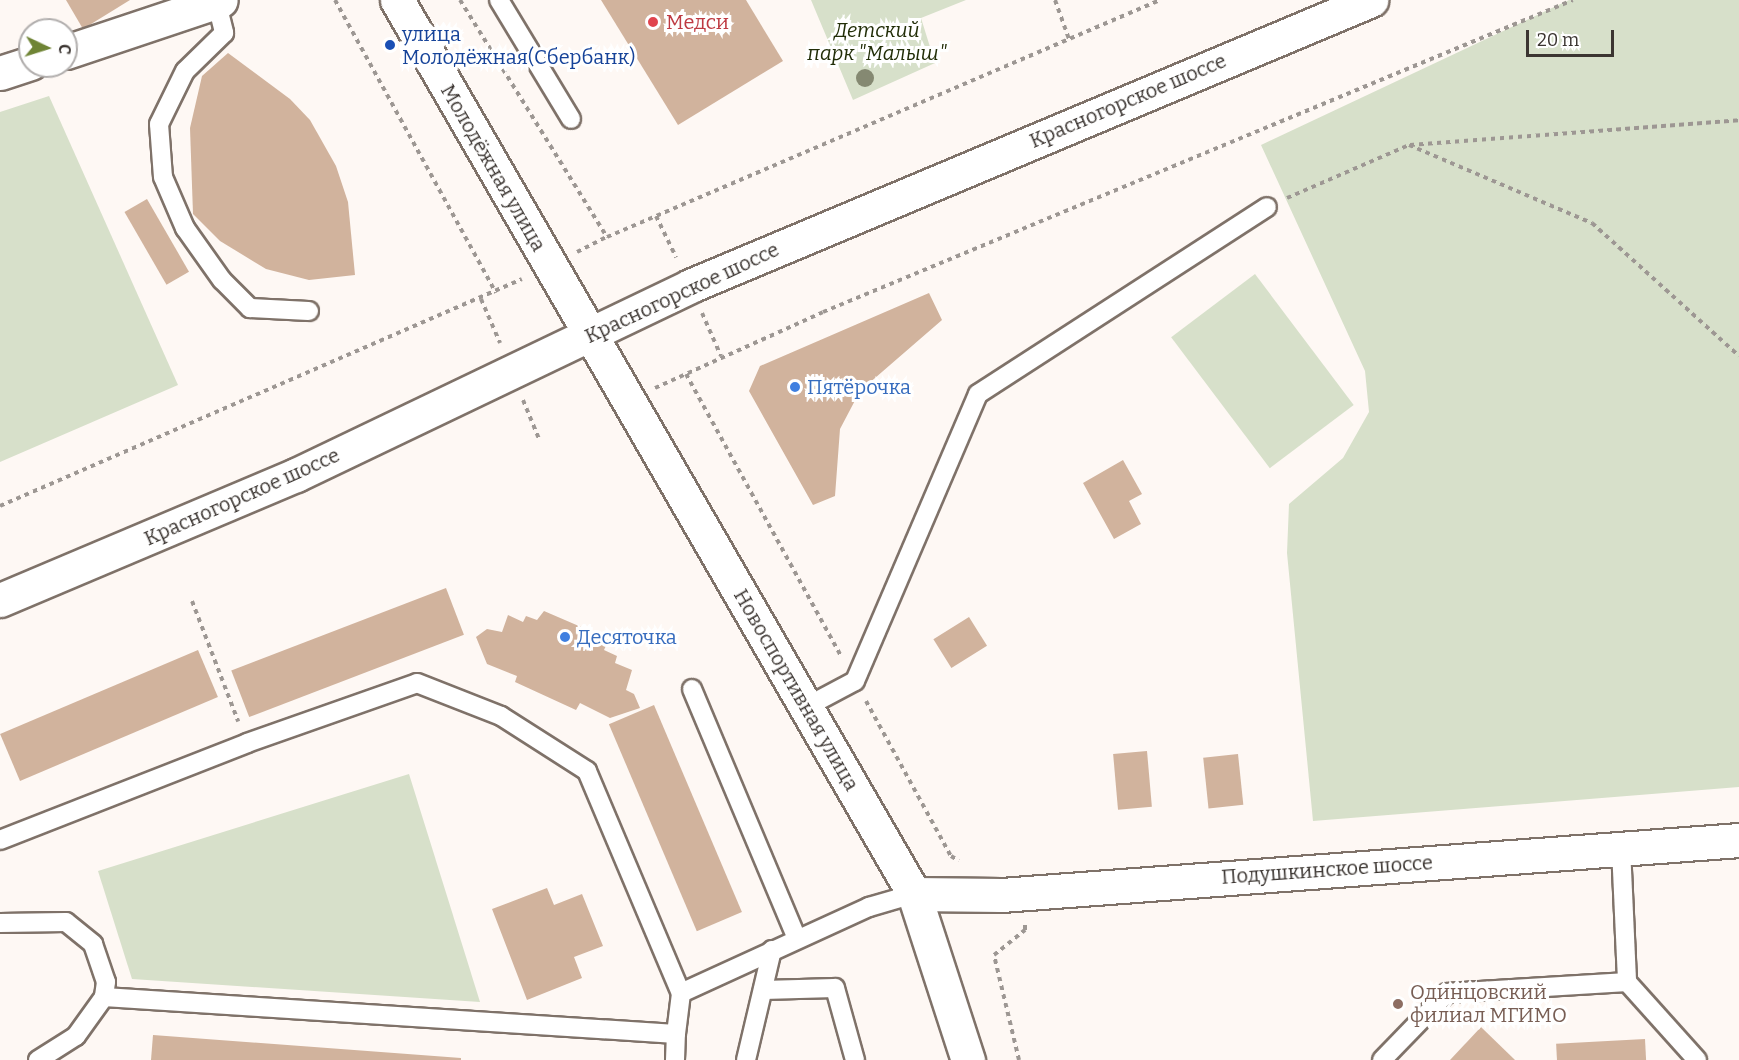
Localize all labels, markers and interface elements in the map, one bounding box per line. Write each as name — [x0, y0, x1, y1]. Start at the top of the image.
place label: Медси — [666, 10, 729, 34]
marker: Медси — [644, 13, 662, 31]
north arrow — [18, 18, 78, 78]
scale bar — [1529, 18, 1618, 56]
park label: Детский парк "Малыш" — [807, 19, 947, 66]
place label: улица Молодёжная(Сбербанк) — [402, 22, 635, 69]
text: 20 m — [1537, 29, 1579, 51]
marker: улица Молодёжная(Сбербанк) — [383, 38, 397, 52]
text: С — [55, 43, 74, 55]
street label: Красногорское шоссе — [1026, 49, 1230, 153]
street label: Молодёжная улица — [435, 80, 551, 256]
street label: Красногорское шоссе — [581, 237, 783, 349]
place label: Пятёрочка — [807, 375, 911, 399]
marker: Пятёрочка — [788, 380, 802, 394]
street label: Красногорское шоссе — [141, 443, 343, 551]
street label: Новоспортивная улица — [728, 585, 864, 795]
place label: Десяточка — [577, 625, 677, 649]
marker: Десяточка — [558, 630, 572, 644]
street label: Подушкинское шоссе — [1220, 851, 1434, 889]
place label: Одинцовский филиал МГИМО — [1410, 981, 1567, 1028]
marker: Одинцовский филиал МГИМО — [1391, 997, 1405, 1011]

